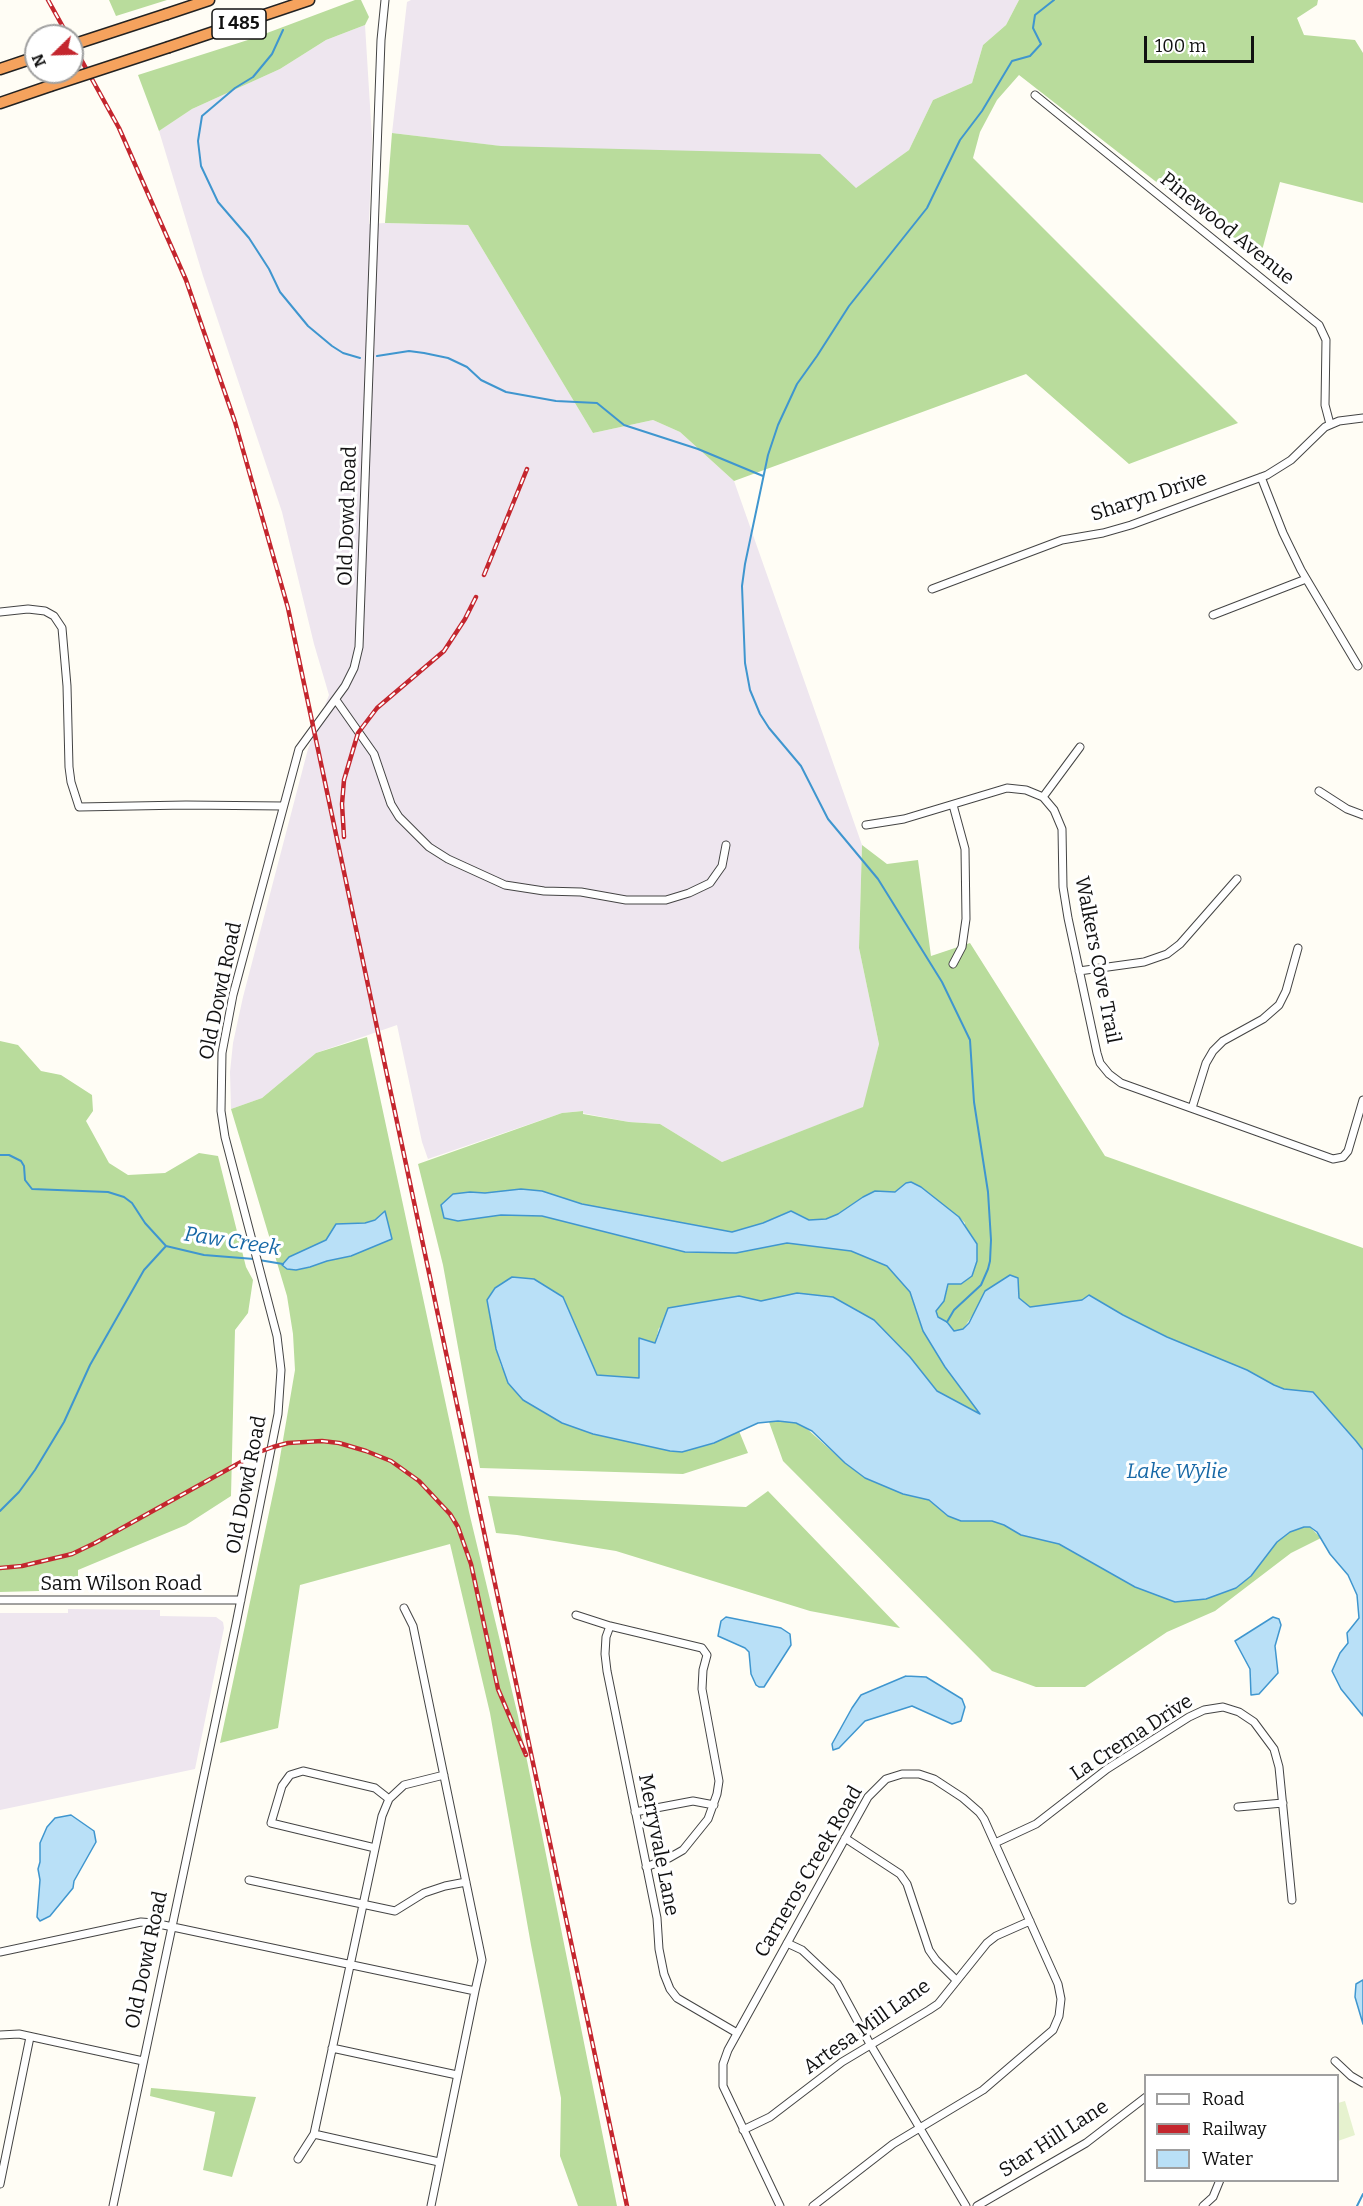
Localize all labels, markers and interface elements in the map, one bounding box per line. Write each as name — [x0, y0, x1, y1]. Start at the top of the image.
road number: I 485 — [212, 9, 266, 39]
north arrow — [24, 24, 84, 84]
scale bar — [1147, 24, 1256, 62]
text: 100 m — [1155, 35, 1206, 57]
text: N — [28, 51, 50, 70]
street label: Pinewood Avenue — [1155, 168, 1299, 290]
street label: Old Dowd Road — [334, 446, 362, 586]
street label: Sharyn Drive — [1088, 467, 1210, 527]
street label: Walkers Cove Trail — [1069, 874, 1125, 1046]
street label: Old Dowd Road — [195, 920, 247, 1062]
water label: Paw Creek — [182, 1222, 282, 1262]
street label: Old Dowd Road — [222, 1414, 272, 1556]
water label: Lake Wylie — [1126, 1459, 1228, 1485]
street label: Sam Wilson Road — [40, 1572, 202, 1596]
street label: La Crema Drive — [1066, 1690, 1198, 1786]
street label: Merryvale Lane — [632, 1772, 684, 1918]
street label: Carneros Creek Road — [750, 1782, 868, 1962]
street label: Old Dowd Road — [121, 1889, 173, 2031]
street label: Artesa Mill Lane — [799, 1974, 935, 2080]
legend — [1144, 2074, 1339, 2182]
text: Road — [1202, 2088, 1244, 2110]
street label: Star Hill Lane — [995, 2095, 1113, 2183]
text: Railway — [1202, 2118, 1266, 2140]
text: Water — [1202, 2148, 1253, 2170]

